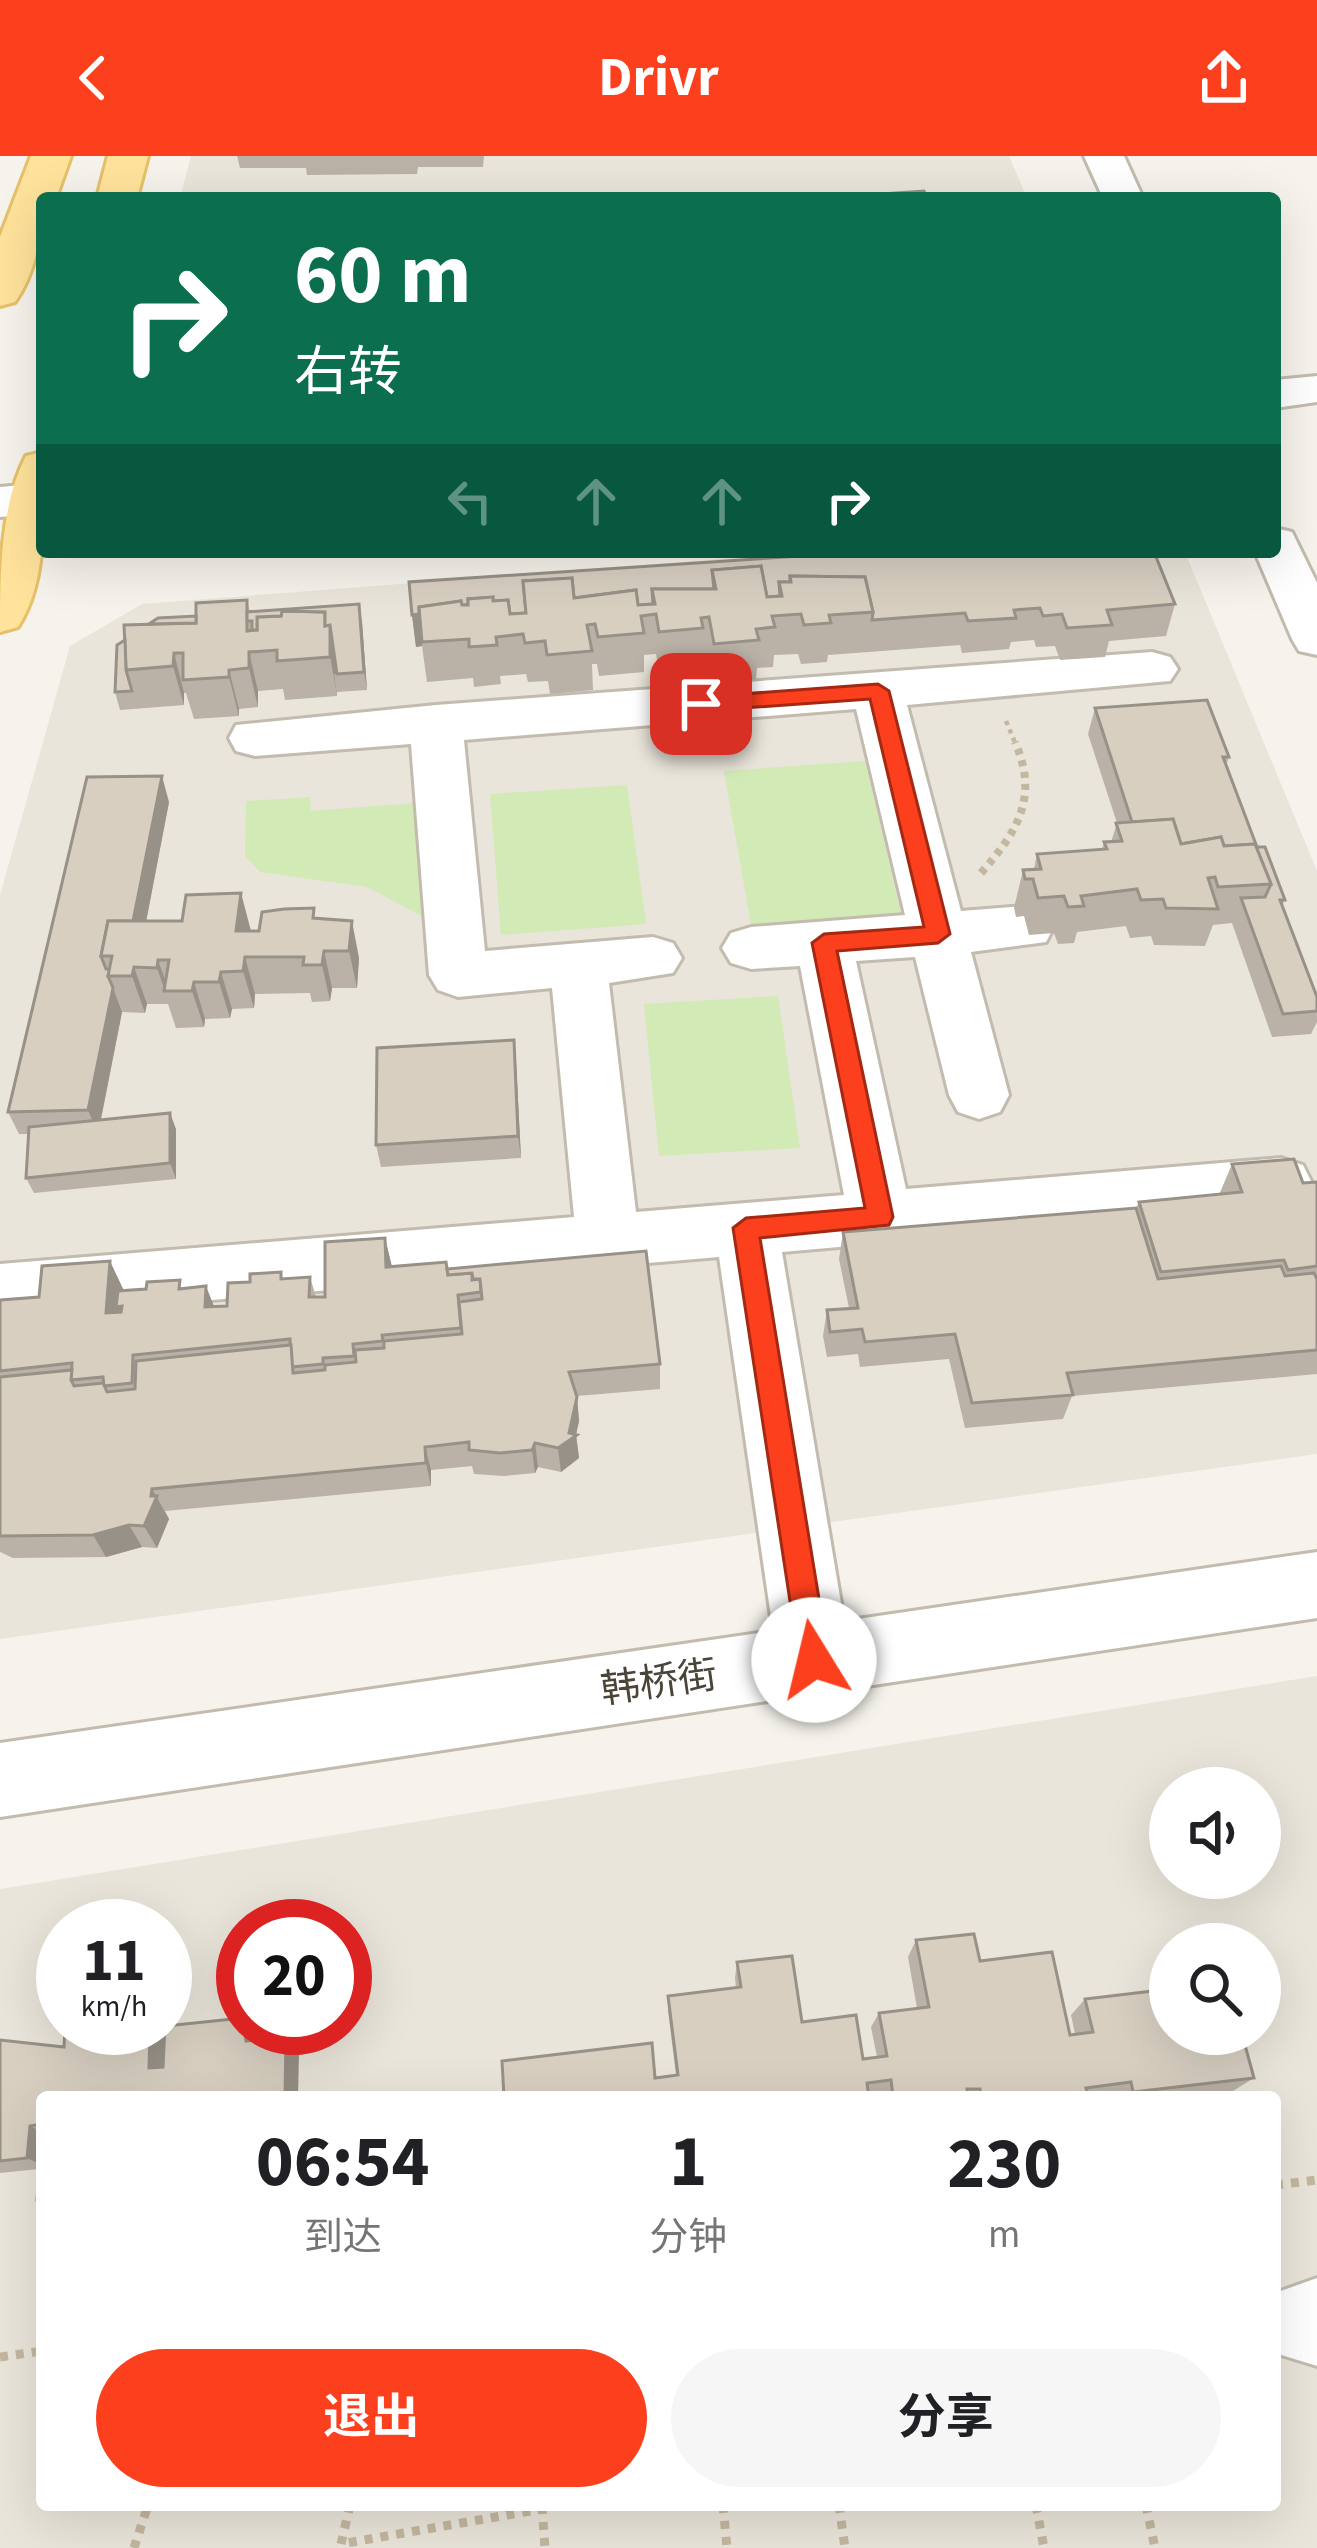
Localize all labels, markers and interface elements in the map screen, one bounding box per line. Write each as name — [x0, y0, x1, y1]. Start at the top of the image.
text: Drivr — [598, 40, 719, 117]
icon: back — [60, 45, 126, 111]
icon: share — [1191, 45, 1257, 111]
text: 60 m — [294, 216, 472, 336]
icon: right — [96, 240, 252, 396]
text: 右转 — [294, 335, 402, 412]
icon: left — [437, 468, 503, 534]
icon: ahead — [563, 468, 629, 534]
icon: ahead — [689, 468, 755, 534]
icon: right — [815, 468, 881, 534]
pin — [650, 653, 752, 755]
icon: arrive — [668, 671, 734, 737]
position arrow — [751, 1597, 877, 1723]
street label: 韩桥街 — [597, 1647, 721, 1719]
map controls — [1149, 1767, 1281, 2055]
button: sound — [1149, 1767, 1281, 1899]
speed limit sign: 20 — [216, 1899, 372, 2055]
text: 11 — [82, 1919, 146, 2004]
button: search — [1149, 1923, 1281, 2055]
text: km/h — [81, 1985, 147, 2028]
text: 06:54 — [256, 2111, 429, 2214]
text: 1 — [669, 2111, 707, 2214]
text: 230 — [947, 2113, 1061, 2216]
text: m — [988, 2207, 1020, 2263]
text: 到达 — [304, 2210, 382, 2266]
text: 分钟 — [649, 2210, 727, 2266]
button: 退出 — [96, 2349, 647, 2487]
button: 分享 — [671, 2349, 1221, 2487]

